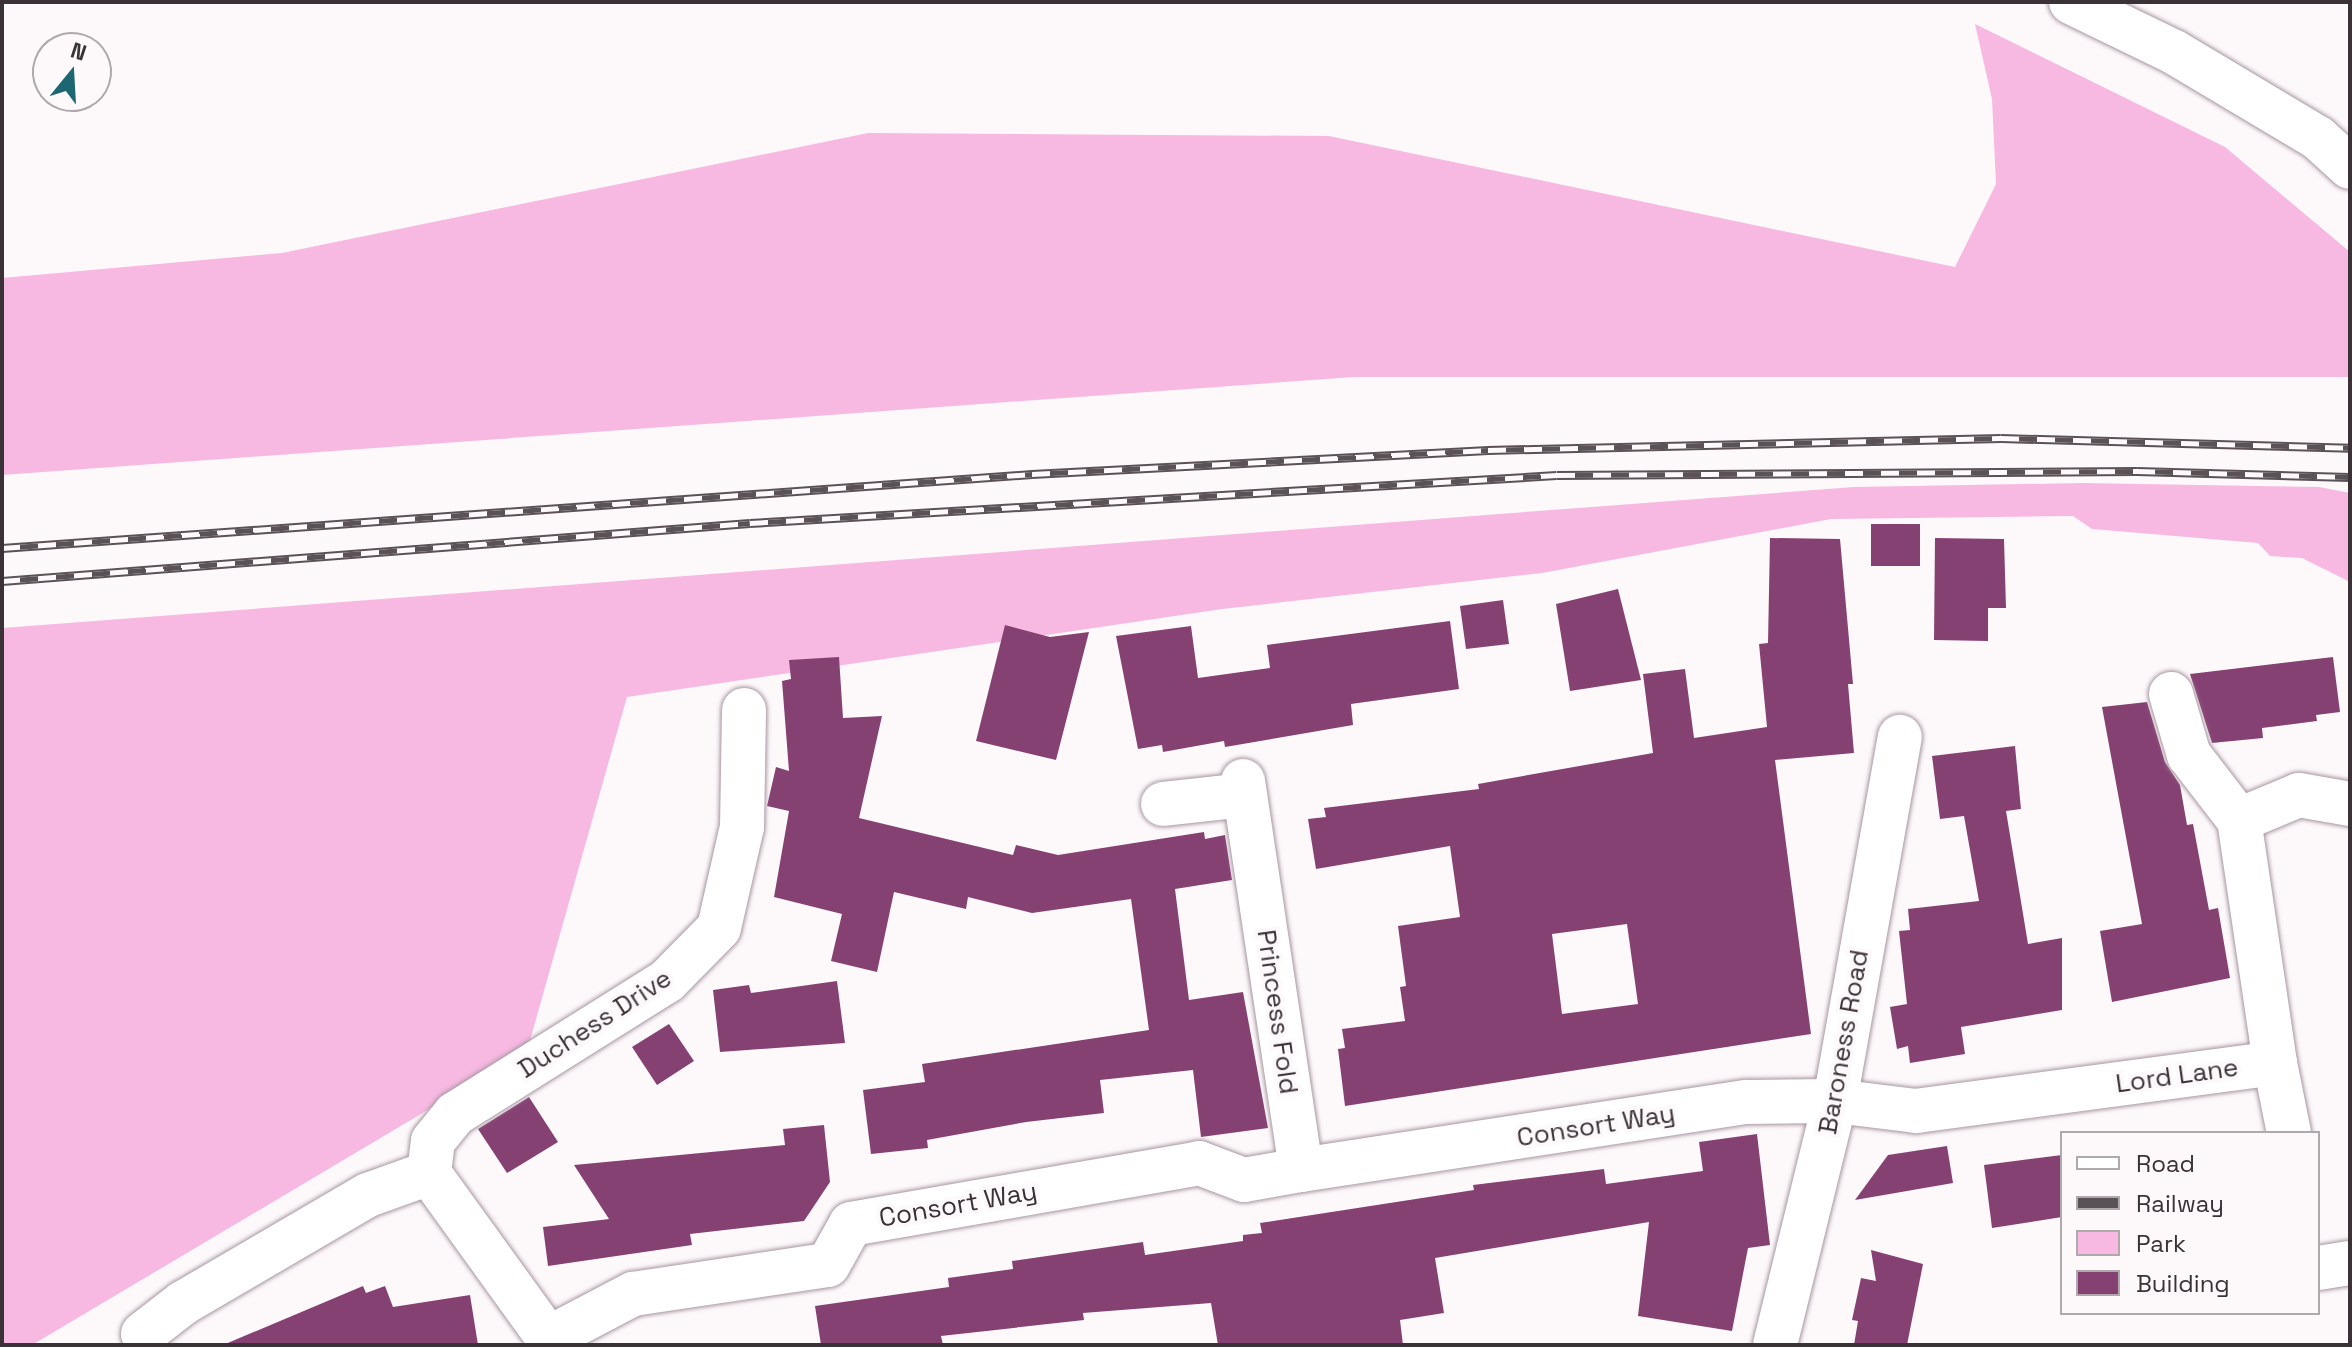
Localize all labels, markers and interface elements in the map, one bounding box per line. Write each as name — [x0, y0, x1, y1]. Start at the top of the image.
north arrow — [32, 32, 112, 112]
text: N — [67, 35, 90, 67]
street label: Princess Fold — [1250, 928, 1304, 1096]
street label: Baroness Road — [1812, 947, 1876, 1137]
street label: Duchess Drive — [513, 963, 677, 1085]
street label: Lord Lane — [2114, 1052, 2240, 1100]
street label: Consort Way — [1515, 1098, 1677, 1154]
legend — [2060, 1131, 2320, 1315]
text: Road — [2136, 1148, 2195, 1179]
street label: Consort Way — [877, 1176, 1039, 1234]
text: Railway — [2136, 1188, 2224, 1219]
text: Park — [2136, 1228, 2186, 1259]
text: Building — [2136, 1268, 2230, 1299]

